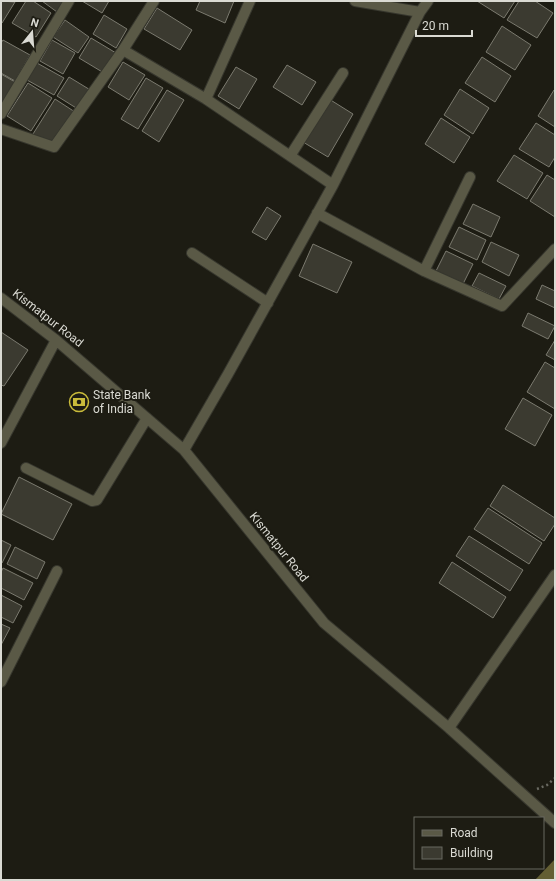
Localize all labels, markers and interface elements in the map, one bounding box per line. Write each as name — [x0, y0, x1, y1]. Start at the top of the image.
north arrow — [12, 12, 52, 52]
scale bar — [416, 12, 472, 38]
text: N — [29, 16, 41, 30]
text: 20 m — [422, 19, 449, 33]
street label: Kismatpur Road — [10, 286, 86, 350]
place label: State Bank of India — [93, 388, 151, 416]
bank icon: State Bank of India — [68, 391, 90, 413]
street label: Kismatpur Road — [247, 509, 311, 585]
legend — [414, 817, 544, 869]
text: Road — [450, 826, 478, 840]
text: Building — [450, 846, 493, 860]

